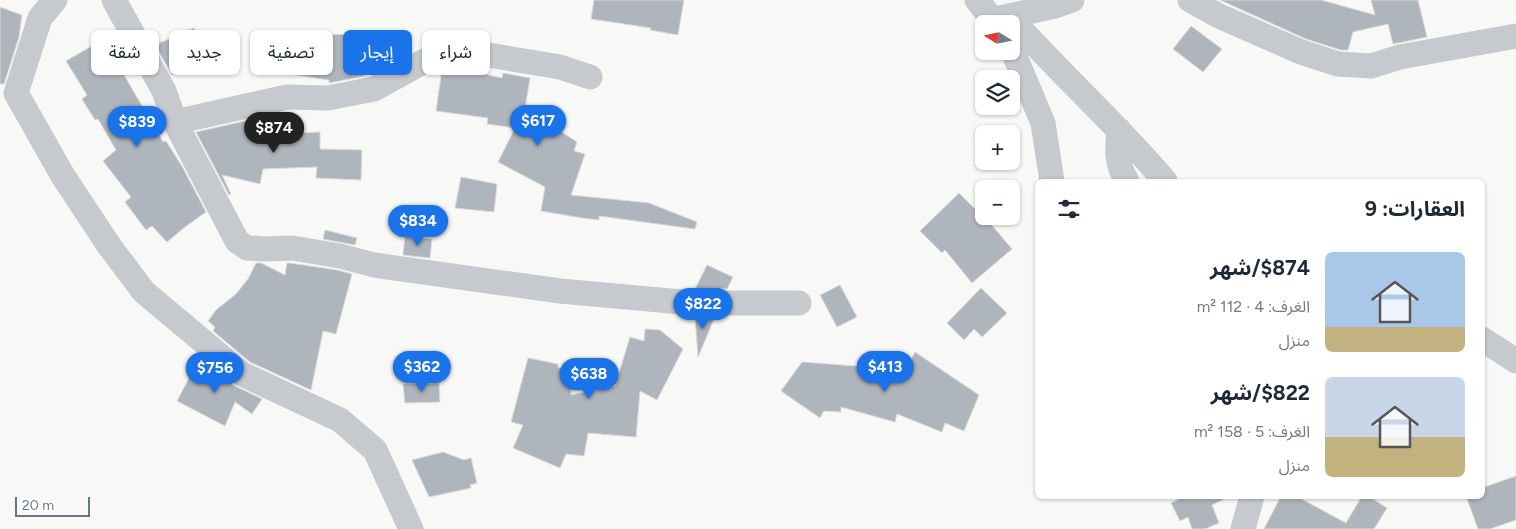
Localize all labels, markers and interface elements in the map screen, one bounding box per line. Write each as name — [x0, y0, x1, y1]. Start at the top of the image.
north arrow — [975, 15, 1020, 60]
map controls — [975, 15, 1020, 225]
chip: شقة — [91, 30, 159, 75]
chip: جديد — [169, 30, 240, 75]
chip: تصفية — [250, 30, 333, 75]
chip: إيجار — [343, 30, 412, 75]
chip: شراء — [422, 30, 490, 75]
button: layers — [975, 70, 1020, 115]
pin: $617 — [508, 104, 568, 147]
pin: $839 — [107, 106, 167, 148]
text: $617 — [521, 111, 555, 130]
text: $839 — [119, 112, 155, 131]
pin: $874 — [244, 112, 304, 154]
text: $874 — [255, 118, 293, 137]
button: + — [975, 125, 1020, 170]
button: − — [975, 180, 1020, 225]
icon: filters — [1055, 195, 1083, 223]
text: العقارات: 9 — [1365, 196, 1465, 221]
pin: $834 — [388, 204, 448, 247]
text: $834 — [399, 211, 437, 230]
text: $874/شهر — [1210, 255, 1310, 280]
icon: home — [1365, 272, 1425, 332]
pin: $822 — [673, 288, 733, 330]
text: $822 — [684, 294, 722, 313]
text: الغرف: 4 · 112 m² — [1197, 297, 1310, 316]
text: منزل — [1279, 331, 1310, 350]
pin: $362 — [392, 350, 452, 393]
pin: $413 — [855, 350, 915, 393]
pin: $756 — [185, 352, 245, 394]
text: $362 — [404, 357, 440, 376]
text: $413 — [868, 357, 902, 376]
text: $756 — [197, 358, 233, 377]
pin: $638 — [559, 358, 619, 400]
text: $638 — [571, 364, 607, 383]
text: $822/شهر — [1211, 380, 1310, 405]
icon: home — [1365, 397, 1425, 457]
text: الغرف: 5 · 158 m² — [1194, 422, 1310, 441]
text: منزل — [1279, 456, 1310, 475]
scale bar — [15, 494, 90, 517]
text: 20 m — [22, 497, 54, 514]

